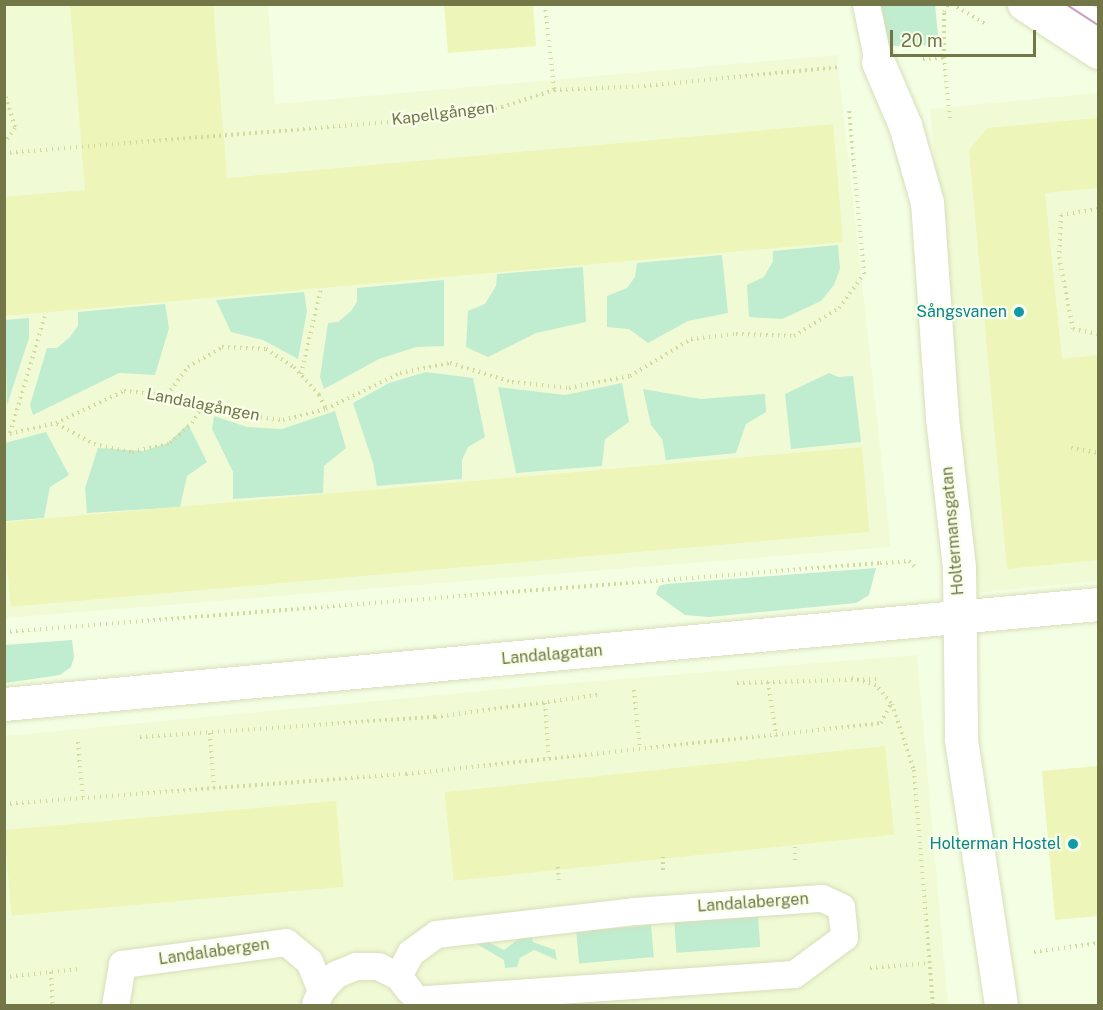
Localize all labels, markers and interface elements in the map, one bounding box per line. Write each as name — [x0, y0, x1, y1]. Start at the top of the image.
scale bar — [893, 18, 1038, 56]
text: 20 m — [901, 30, 943, 51]
street label: Kapellgången — [390, 98, 496, 130]
place label: Sångsvanen — [916, 302, 1007, 322]
marker: Sångsvanen — [1012, 305, 1026, 319]
street label: Landalagången — [145, 385, 261, 425]
street label: Holtermansgatan — [938, 466, 968, 596]
street label: Landalagatan — [501, 641, 603, 669]
place label: Holterman Hostel — [929, 834, 1061, 854]
marker: Holterman Hostel — [1066, 837, 1080, 851]
street label: Landalabergen — [697, 890, 809, 916]
street label: Landalabergen — [157, 935, 271, 969]

